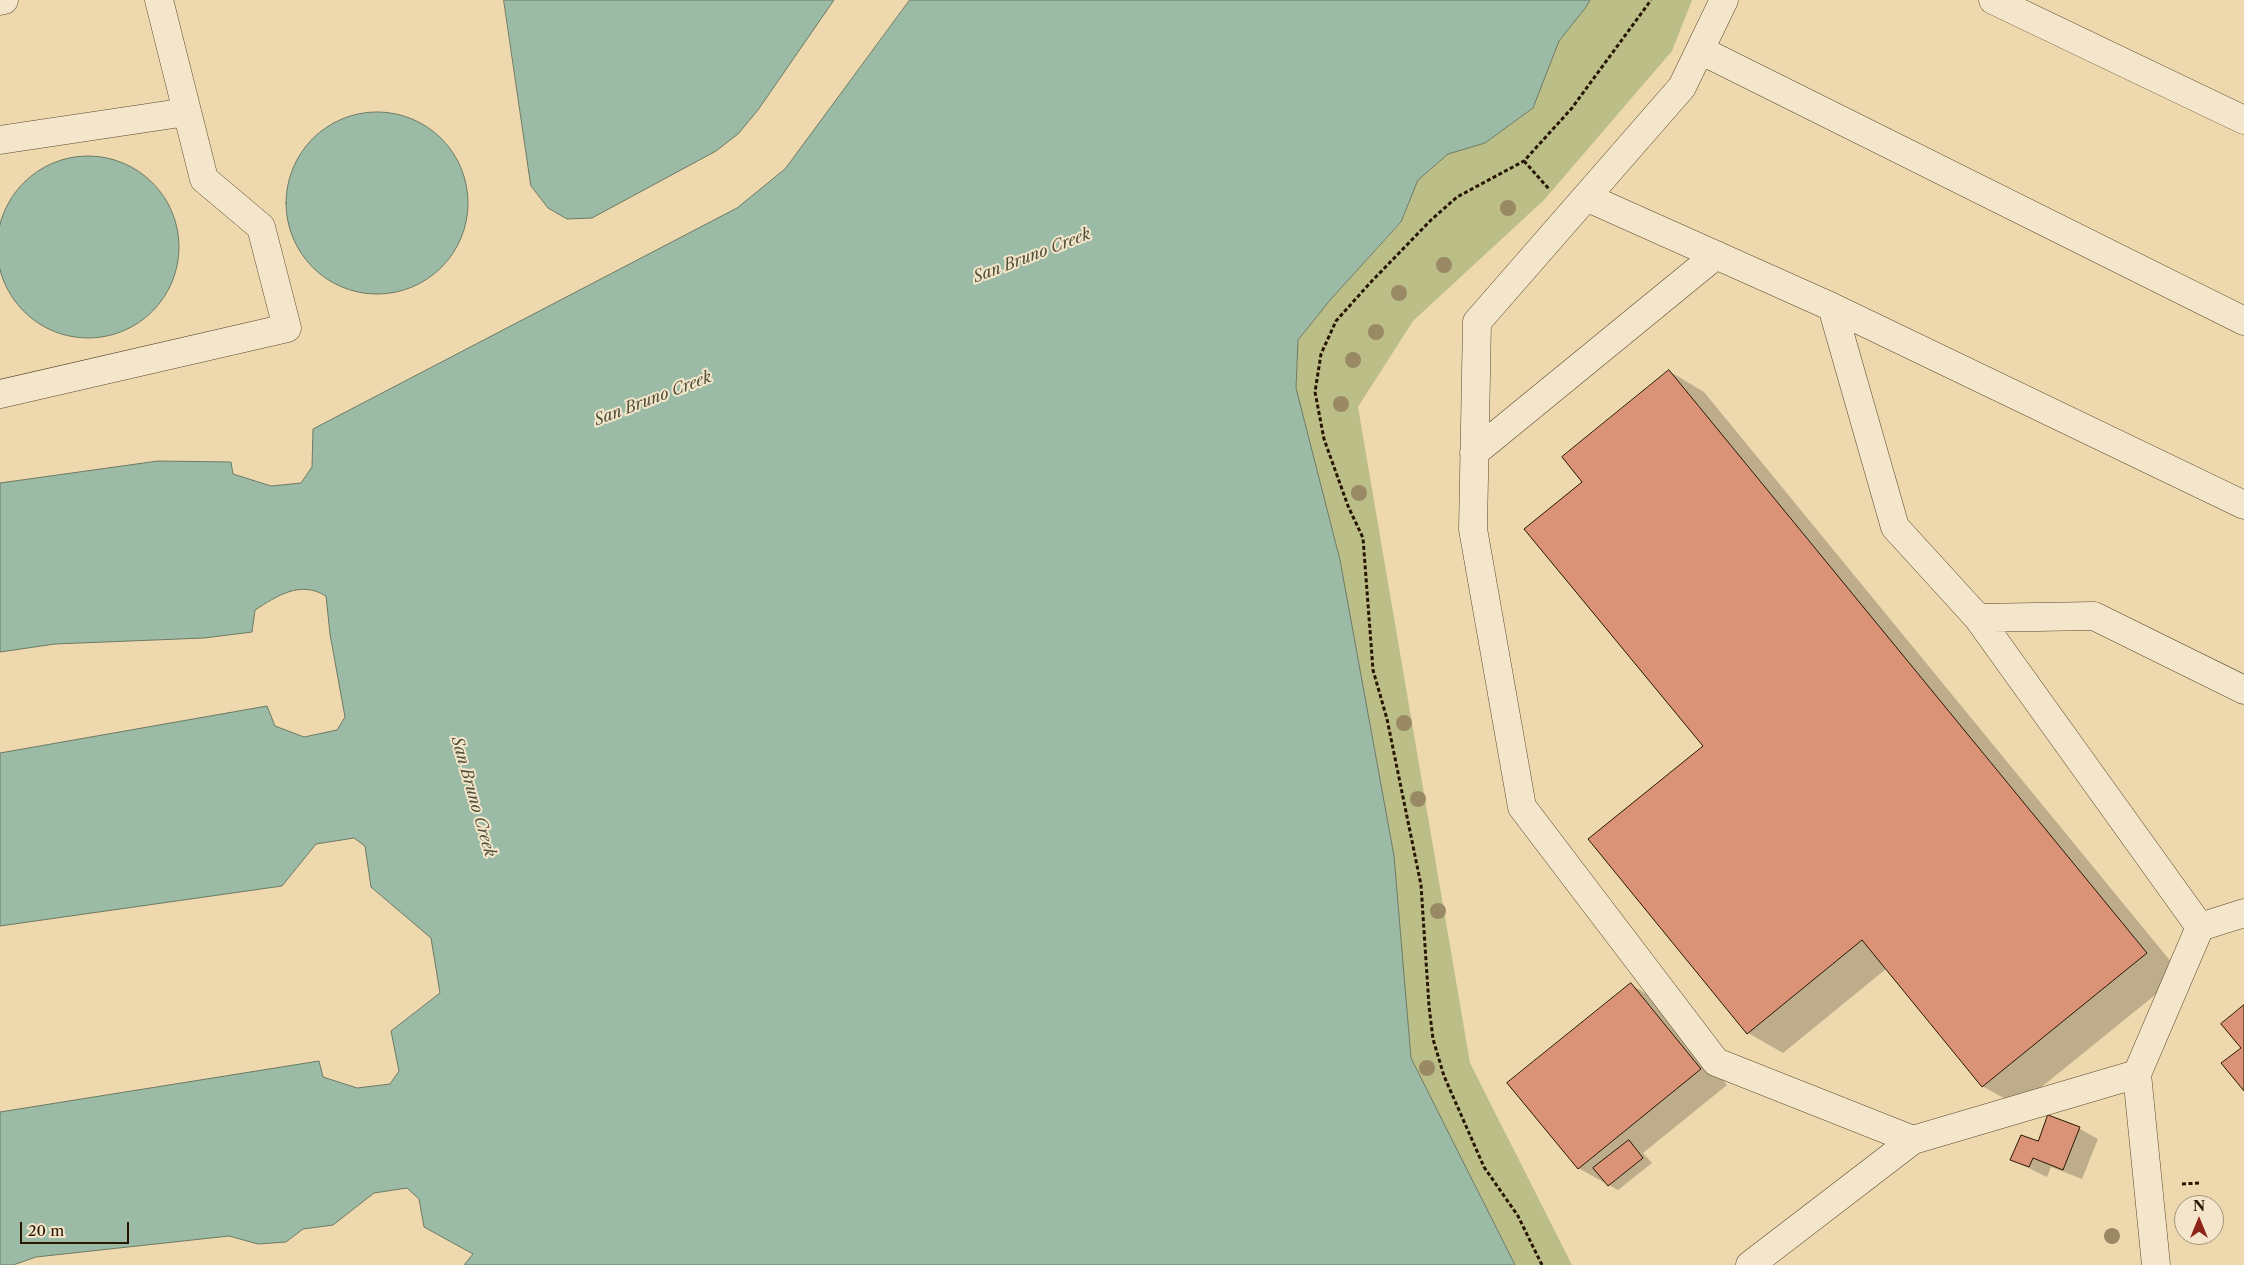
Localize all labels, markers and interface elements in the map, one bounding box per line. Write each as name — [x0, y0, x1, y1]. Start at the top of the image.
water label: San Bruno Creek — [971, 225, 1093, 287]
water label: San Bruno Creek — [592, 368, 714, 430]
water label: San Bruno Creek — [447, 735, 499, 859]
north arrow — [2174, 1195, 2224, 1245]
text: N — [2193, 1197, 2205, 1215]
scale bar — [22, 1212, 131, 1244]
text: 20 m — [28, 1221, 64, 1240]

